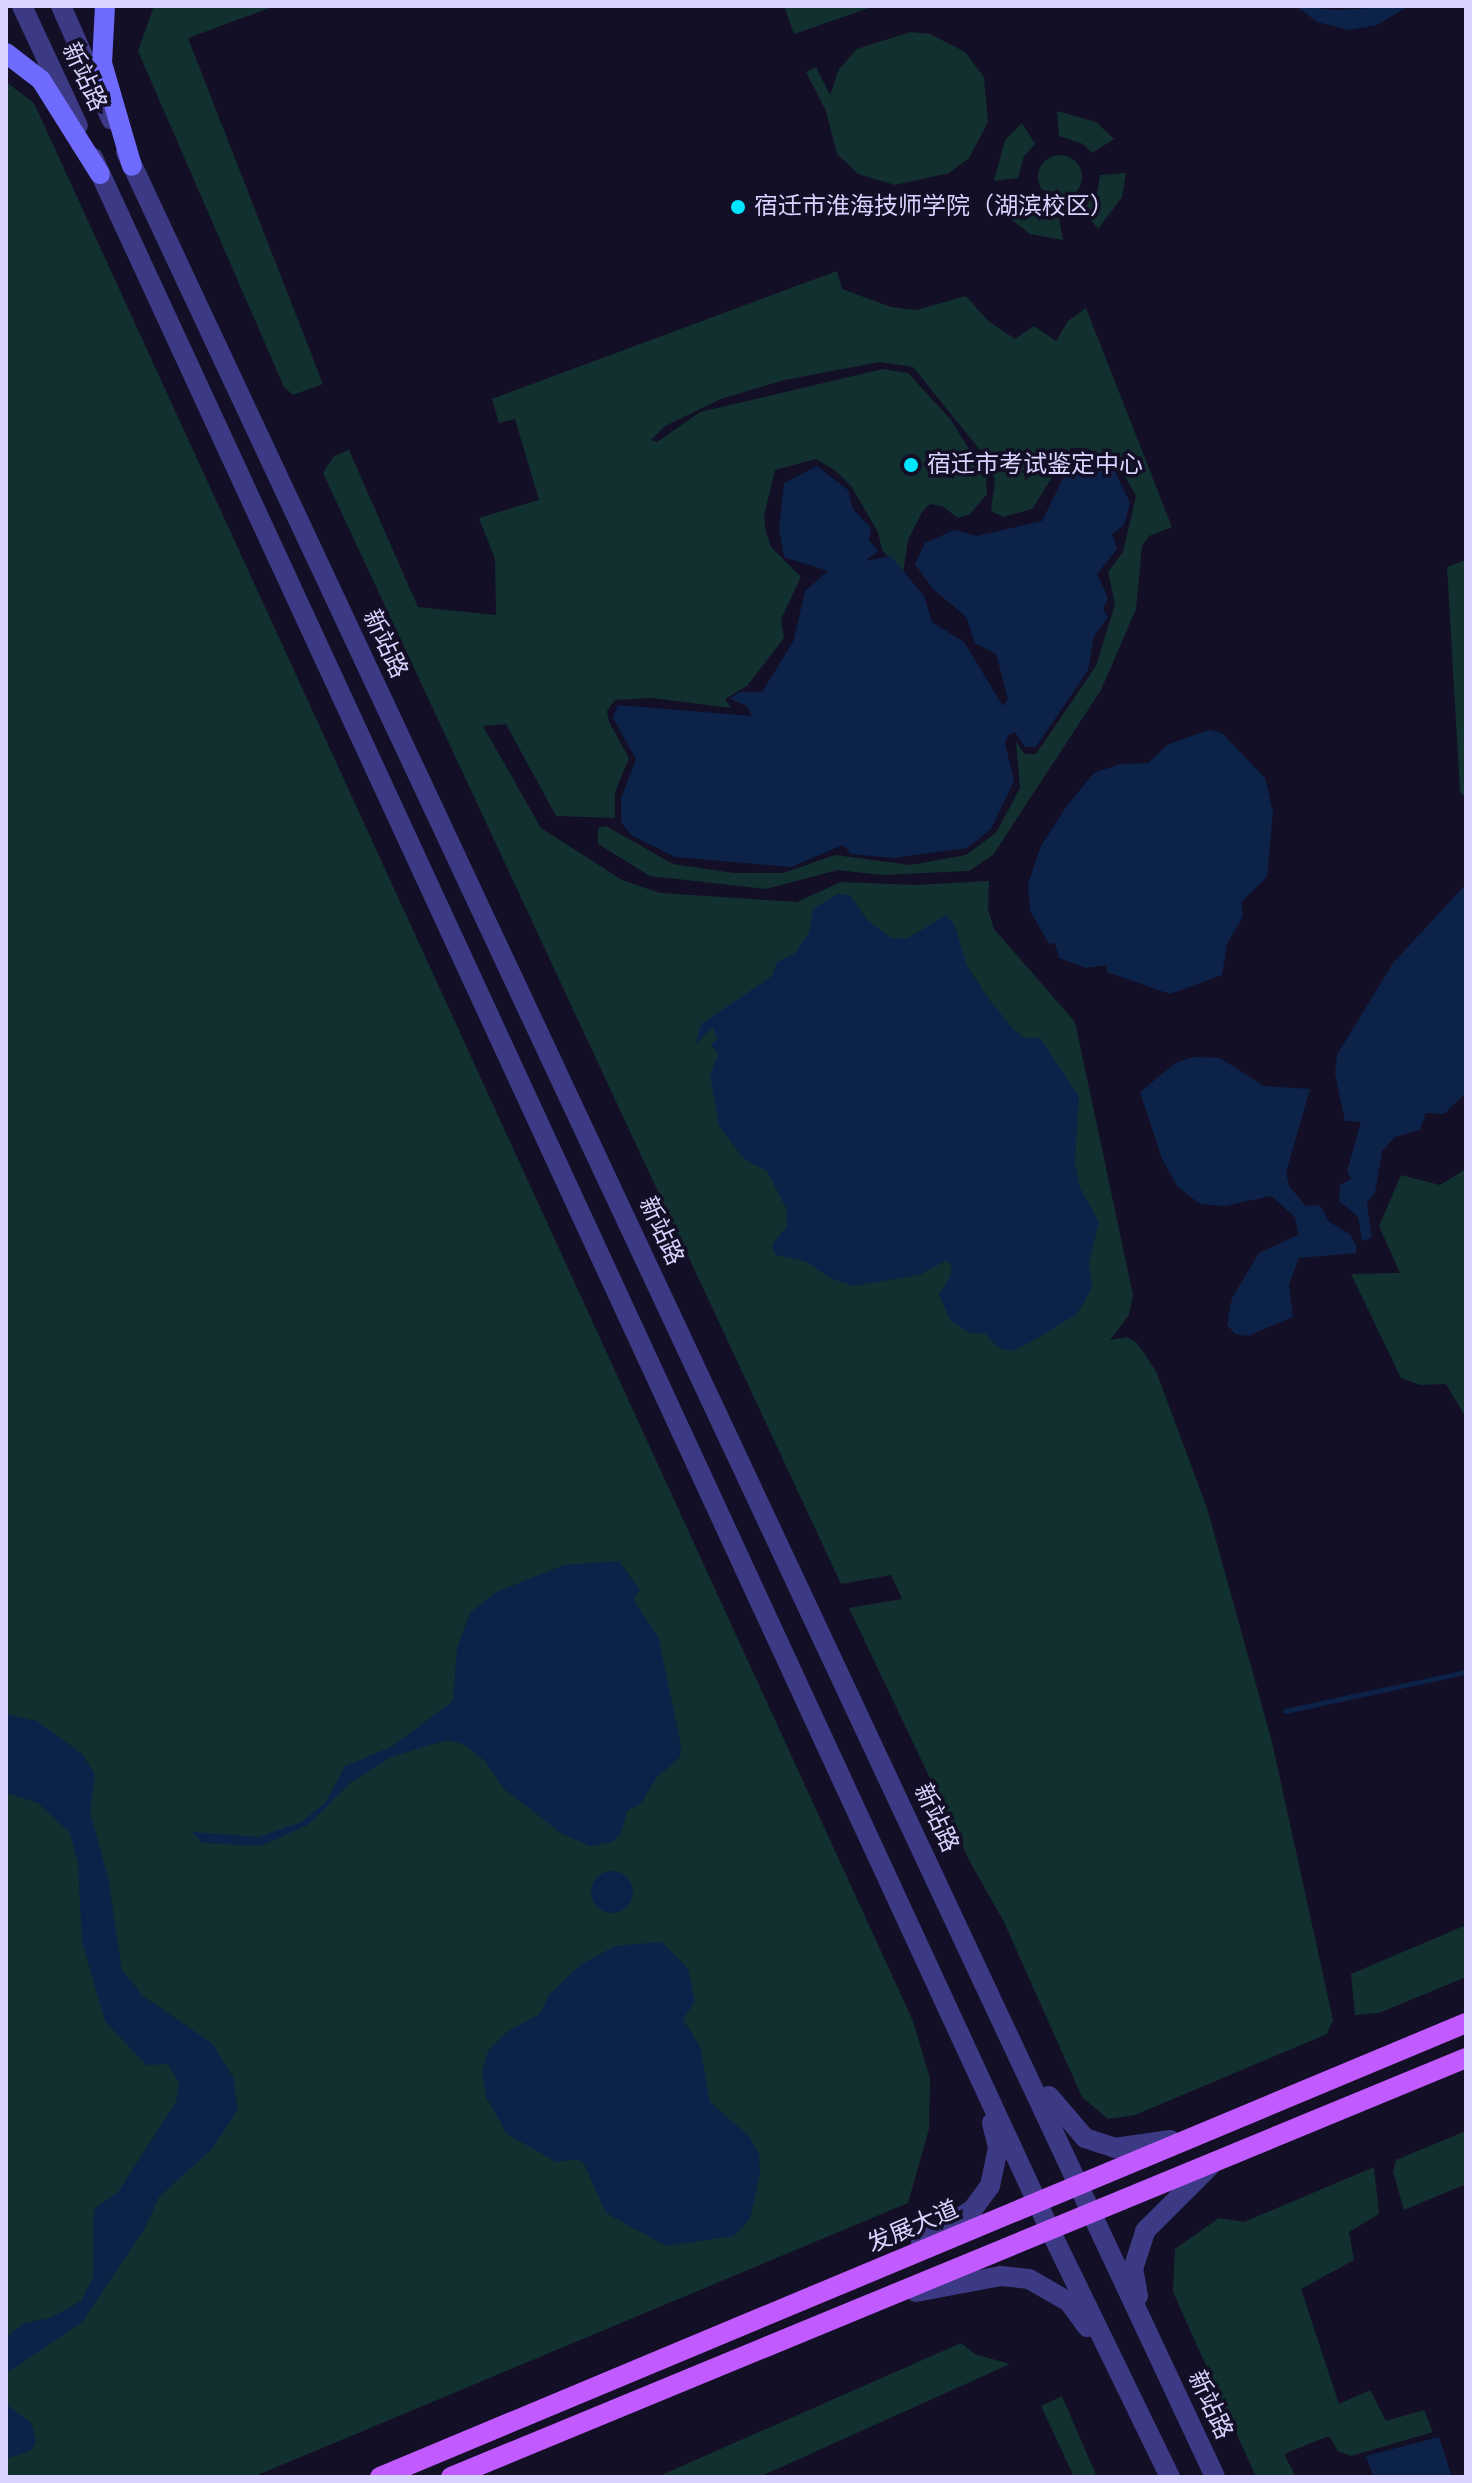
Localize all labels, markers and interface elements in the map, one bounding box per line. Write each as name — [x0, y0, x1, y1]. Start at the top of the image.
street label: 新站路 — [56, 38, 112, 116]
place label: 宿迁市淮海技师学院（湖滨校区） — [754, 193, 1114, 221]
marker: 宿迁市淮海技师学院（湖滨校区） — [729, 198, 747, 216]
place label: 宿迁市考试鉴定中心 — [927, 451, 1143, 479]
marker: 宿迁市考试鉴定中心 — [902, 456, 920, 474]
street label: 新站路 — [357, 605, 413, 683]
street label: 新站路 — [633, 1192, 689, 1270]
street label: 新站路 — [908, 1779, 964, 1857]
street label: 发展大道 — [863, 2195, 963, 2259]
street label: 新站路 — [1182, 2366, 1238, 2444]

